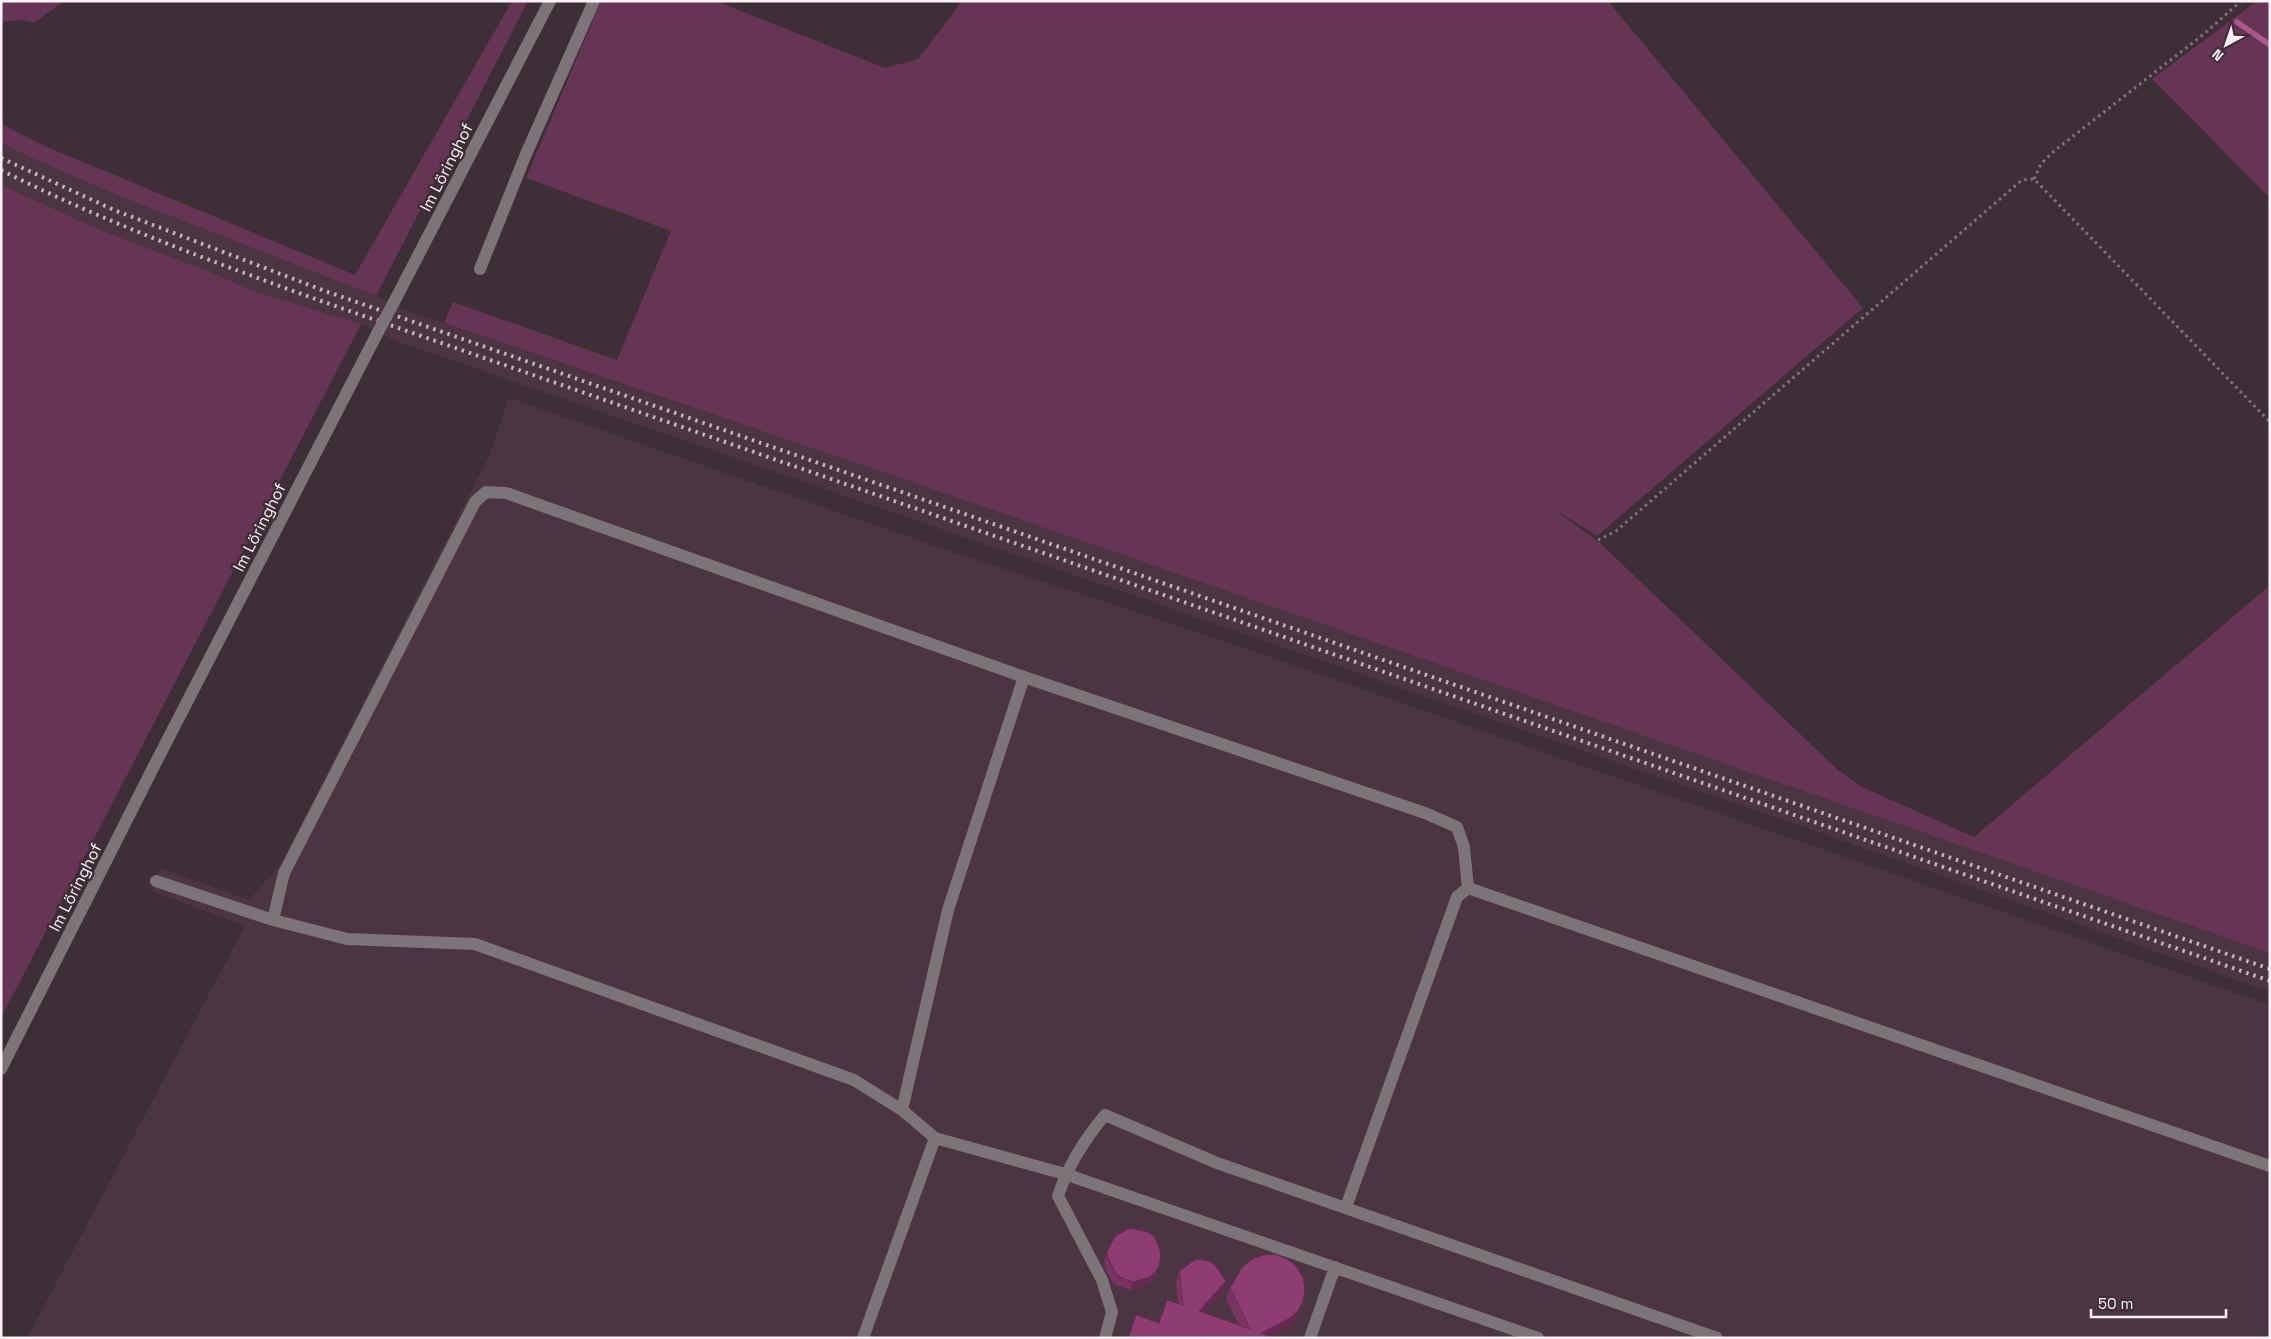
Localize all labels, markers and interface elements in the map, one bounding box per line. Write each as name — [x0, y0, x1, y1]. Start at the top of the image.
north arrow — [2201, 20, 2251, 70]
text: N — [2208, 45, 2227, 65]
street label: Im Löringhof — [415, 119, 478, 215]
street label: Im Löringhof — [228, 479, 291, 575]
street label: Im Löringhof — [44, 839, 107, 935]
scale bar — [2091, 1286, 2226, 1318]
text: 50 m — [2098, 1294, 2133, 1313]

